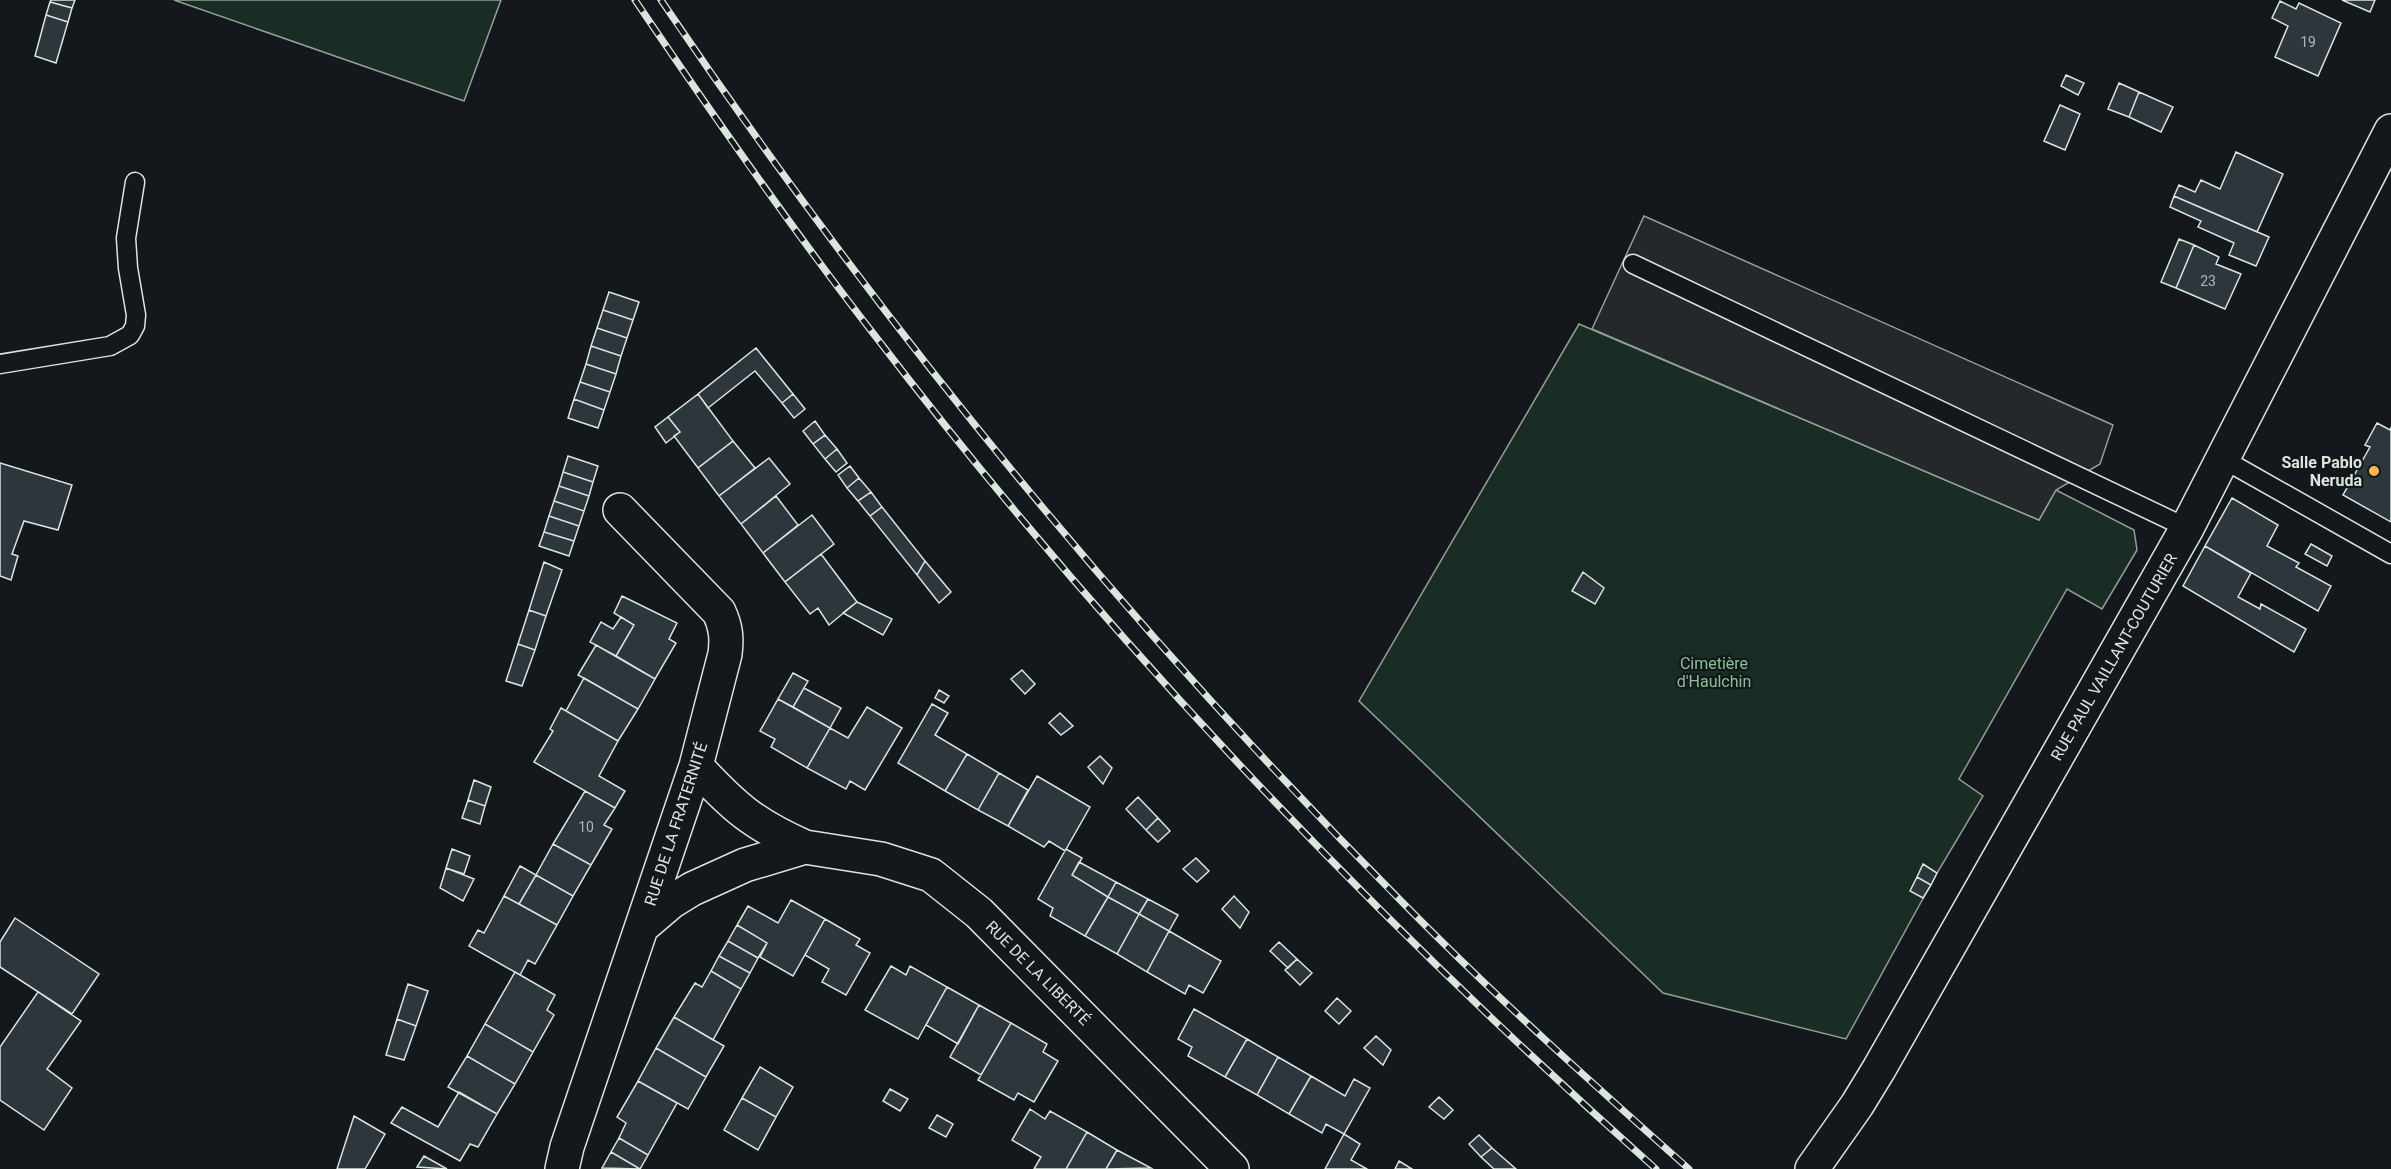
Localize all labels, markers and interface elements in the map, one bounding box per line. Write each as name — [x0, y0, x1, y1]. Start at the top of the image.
house number: 19 — [2300, 34, 2316, 50]
house number: 23 — [2200, 273, 2216, 289]
place label: Salle Pablo Neruda — [2281, 453, 2362, 490]
marker: Salle Pablo Neruda — [2367, 464, 2381, 478]
street label: RUE PAUL VAILLANT-COUTURIER — [2047, 550, 2181, 764]
park label: Cimetière d'Haulchin — [1677, 654, 1751, 691]
street label: RUE DE LA FRATERNITÉ — [641, 740, 711, 908]
house number: 10 — [578, 819, 594, 835]
street label: RUE DE LA LIBERTÉ — [982, 917, 1094, 1029]

